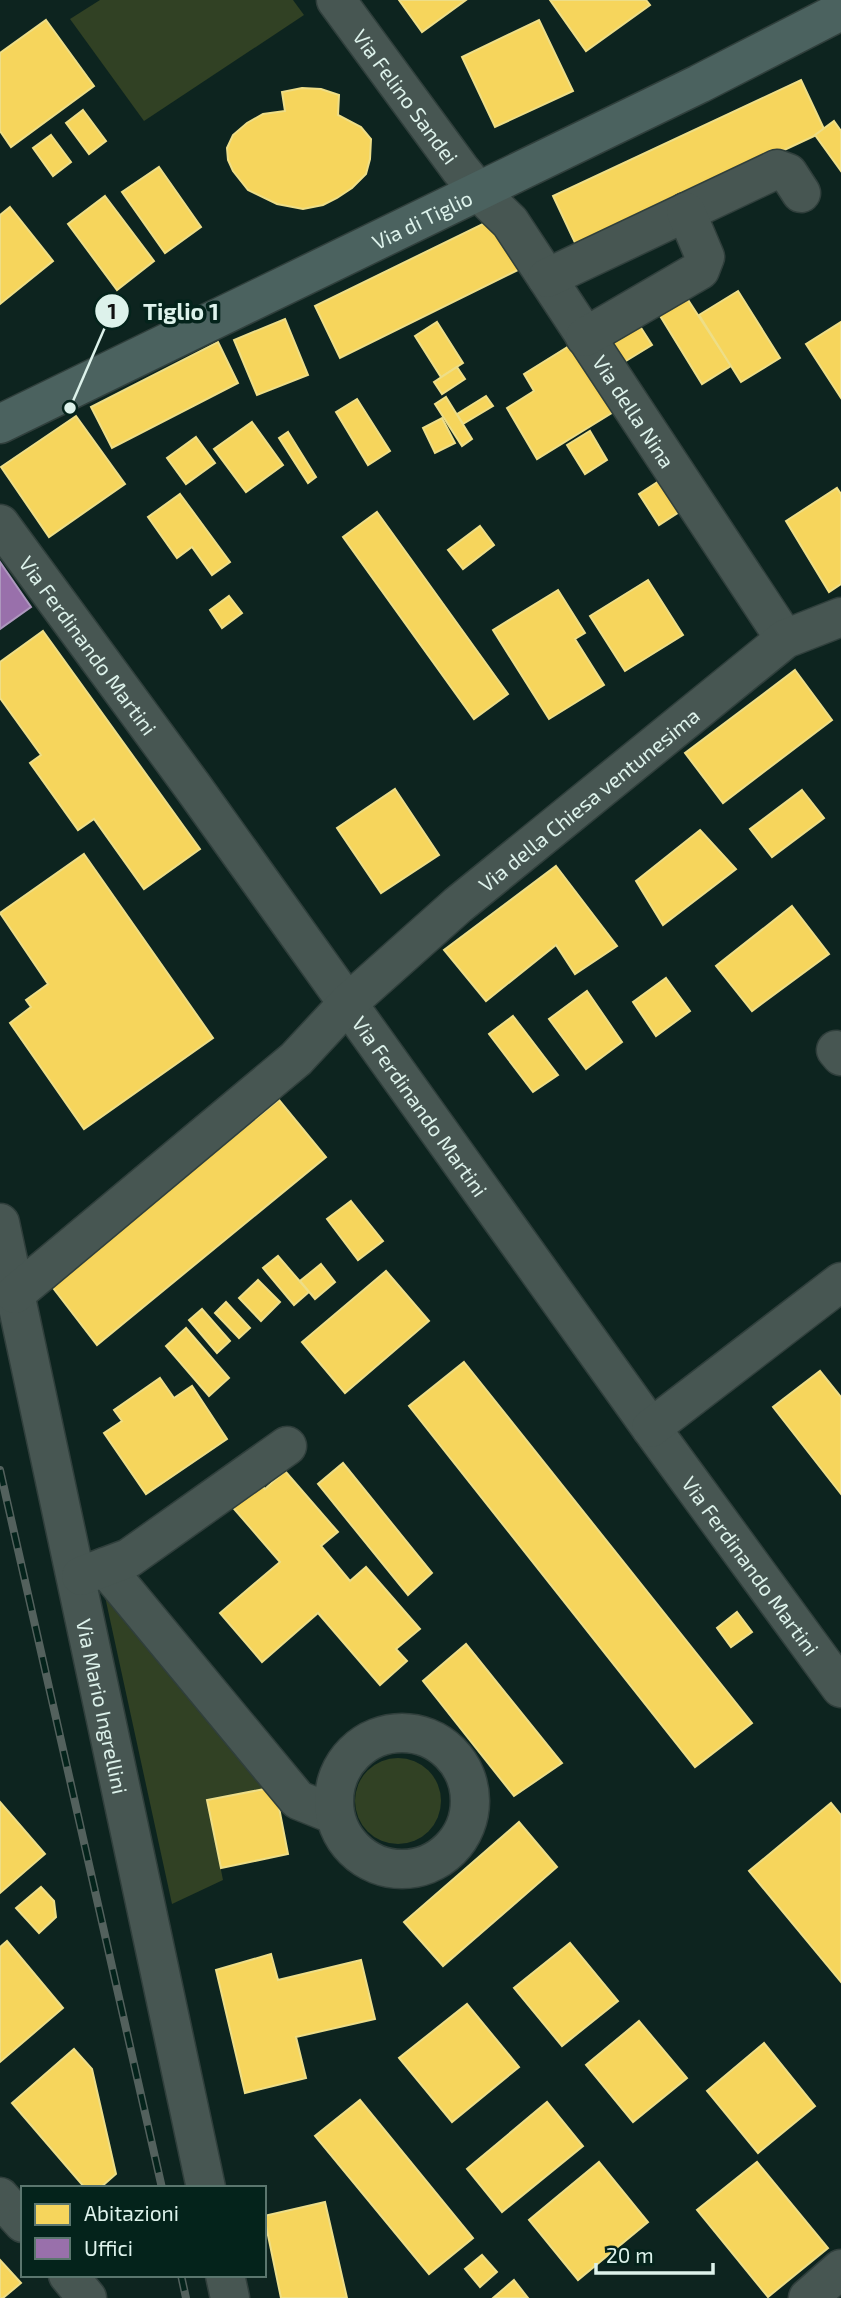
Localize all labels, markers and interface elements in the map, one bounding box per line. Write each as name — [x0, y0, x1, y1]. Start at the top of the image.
street label: Via Felino Sandei — [349, 24, 464, 168]
street label: Via di Tiglio — [368, 184, 476, 254]
callout: Tiglio 1 — [94, 289, 233, 333]
text: Tiglio 1 — [143, 297, 219, 325]
text: 1 — [107, 298, 117, 323]
street label: Via della Nina — [588, 350, 681, 472]
street label: Via Ferdinando Martini — [15, 551, 163, 739]
street label: Via della Chiesa ventunesima — [473, 702, 704, 896]
street label: Via Ferdinando Martini — [348, 1011, 494, 1201]
street label: Via Ferdinando Martini — [678, 1471, 825, 1660]
street label: Via Mario Ingrellini — [72, 1616, 134, 1796]
legend — [21, 2186, 266, 2277]
text: Abitazioni — [84, 2200, 179, 2225]
scale bar — [596, 2232, 713, 2276]
text: Uffici — [84, 2235, 133, 2260]
text: 20 m — [606, 2242, 654, 2267]

